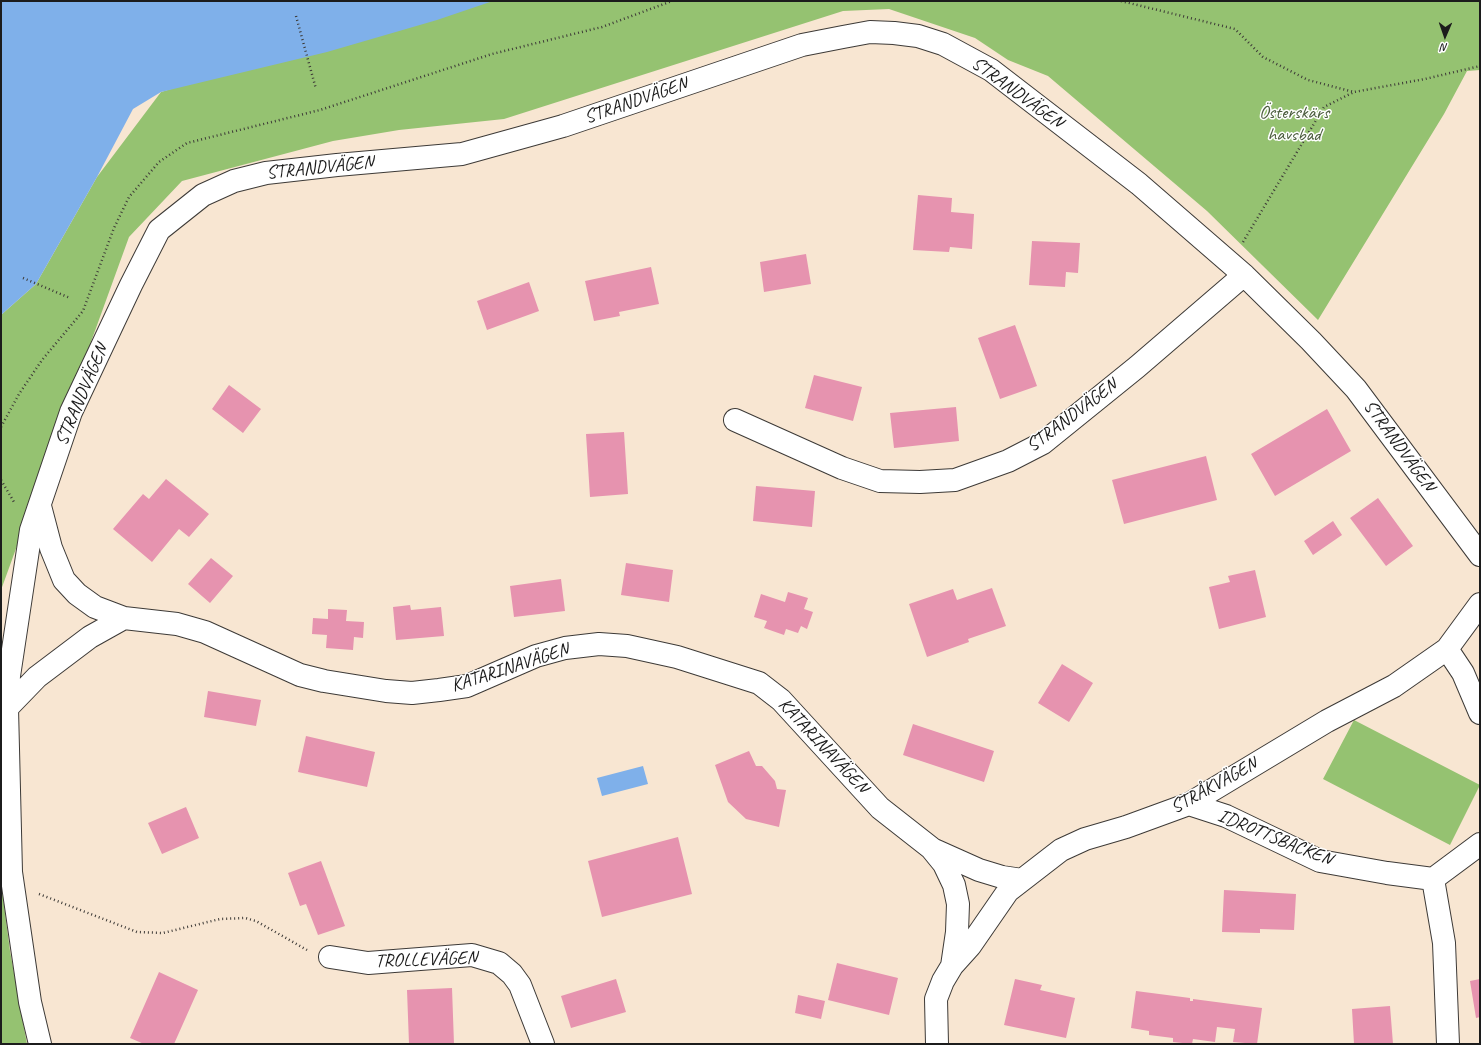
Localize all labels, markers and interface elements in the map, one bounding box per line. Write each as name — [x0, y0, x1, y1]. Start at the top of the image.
north arrow — [1425, 16, 1465, 56]
text: N — [1441, 41, 1448, 55]
street label: STRANDVÄGEN — [967, 52, 1067, 134]
street label: STRANDVÄGEN — [581, 73, 691, 129]
park label: Österskärs havsbad — [1259, 102, 1329, 146]
street label: STRANDVÄGEN — [265, 151, 375, 185]
street label: STRANDVÄGEN — [50, 341, 114, 449]
street label: STRANDVÄGEN — [1022, 375, 1122, 457]
street label: STRANDVÄGEN — [1358, 396, 1440, 496]
street label: KATARINAVÄGEN — [448, 638, 572, 698]
street label: KATARINAVÄGEN — [773, 694, 873, 798]
street label: STRÅKVÄGEN — [1167, 753, 1261, 819]
street label: IDROTTSBACKEN — [1214, 805, 1336, 871]
street label: TROLLEVÄGEN — [375, 947, 477, 973]

